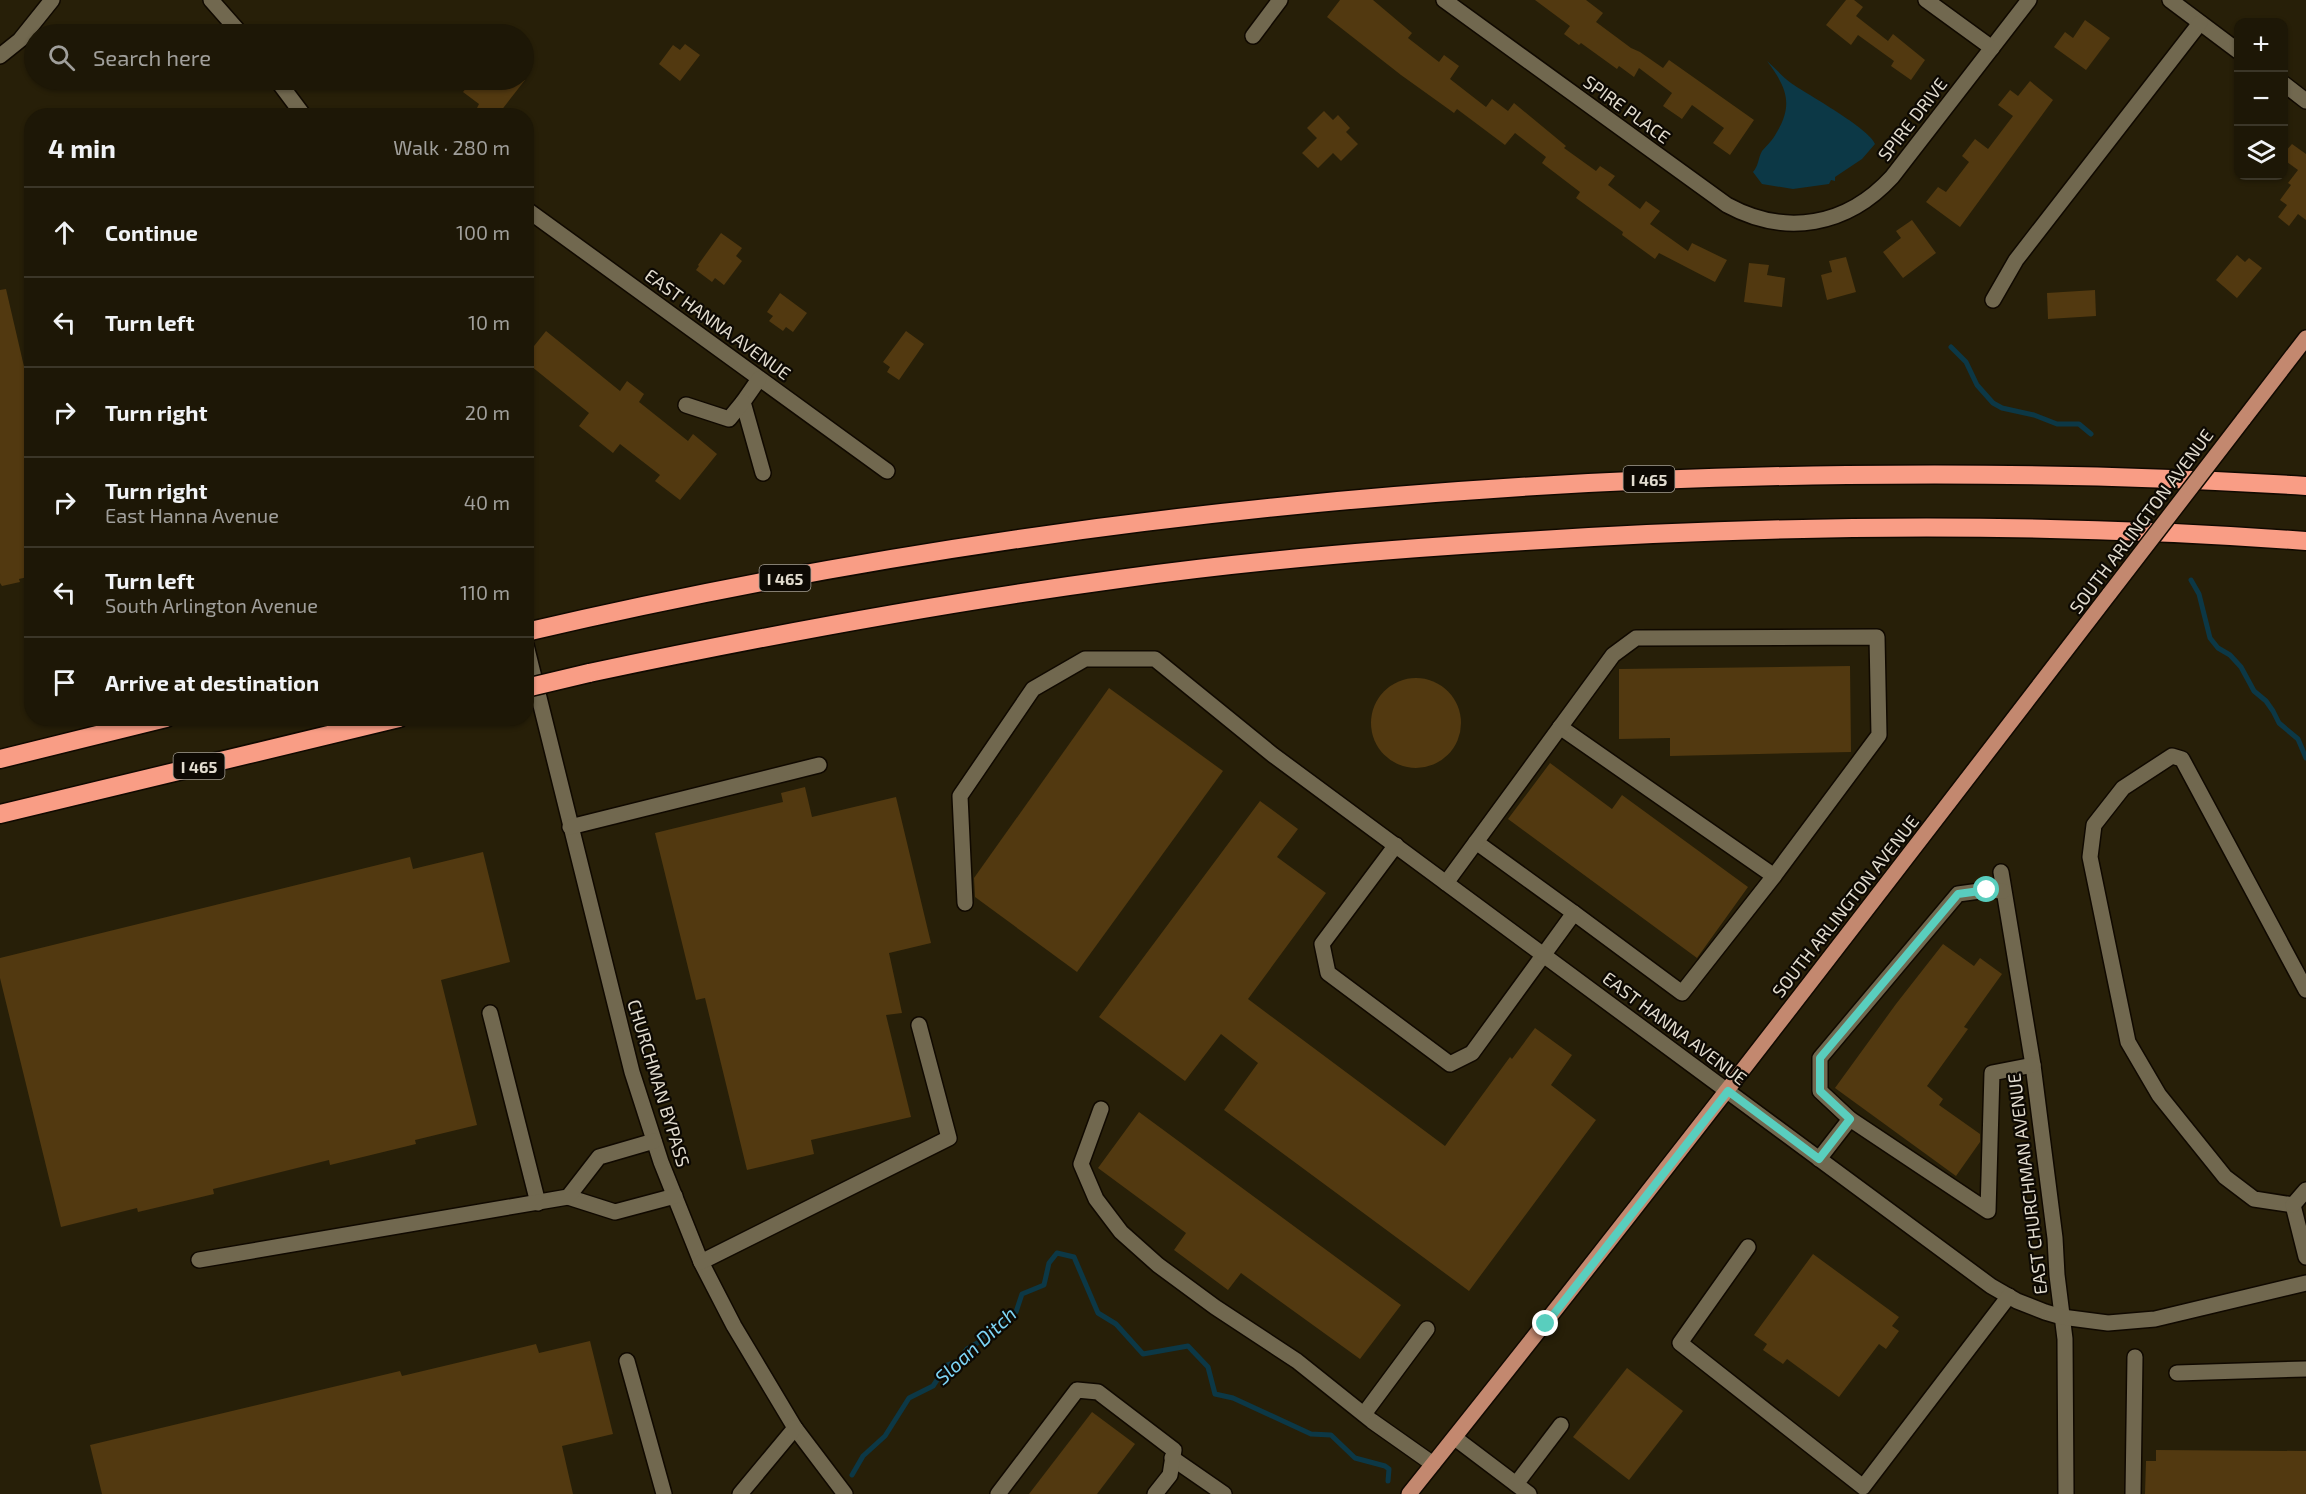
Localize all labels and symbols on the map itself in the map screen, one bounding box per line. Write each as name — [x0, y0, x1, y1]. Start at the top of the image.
street label: SPIRE PLACE — [1579, 70, 1675, 148]
street label: SPIRE DRIVE — [1873, 73, 1951, 165]
street label: EAST HANNA AVENUE — [641, 264, 795, 384]
street label: SOUTH ARLINGTON AVENUE — [2064, 424, 2218, 618]
road number: I 465 — [1624, 466, 1674, 492]
road number: I 465 — [760, 565, 810, 591]
road number: I 465 — [174, 753, 224, 779]
street label: SOUTH ARLINGTON AVENUE — [1767, 810, 1923, 1002]
route start — [1973, 876, 1999, 902]
street label: EAST HANNA AVENUE — [1599, 967, 1751, 1089]
street label: CHURCHMAN BYPASS — [623, 997, 695, 1169]
street label: EAST CHURCHMAN AVENUE — [2003, 1072, 2051, 1296]
water label: Sloan Ditch — [929, 1301, 1021, 1389]
route end — [1532, 1310, 1558, 1336]

